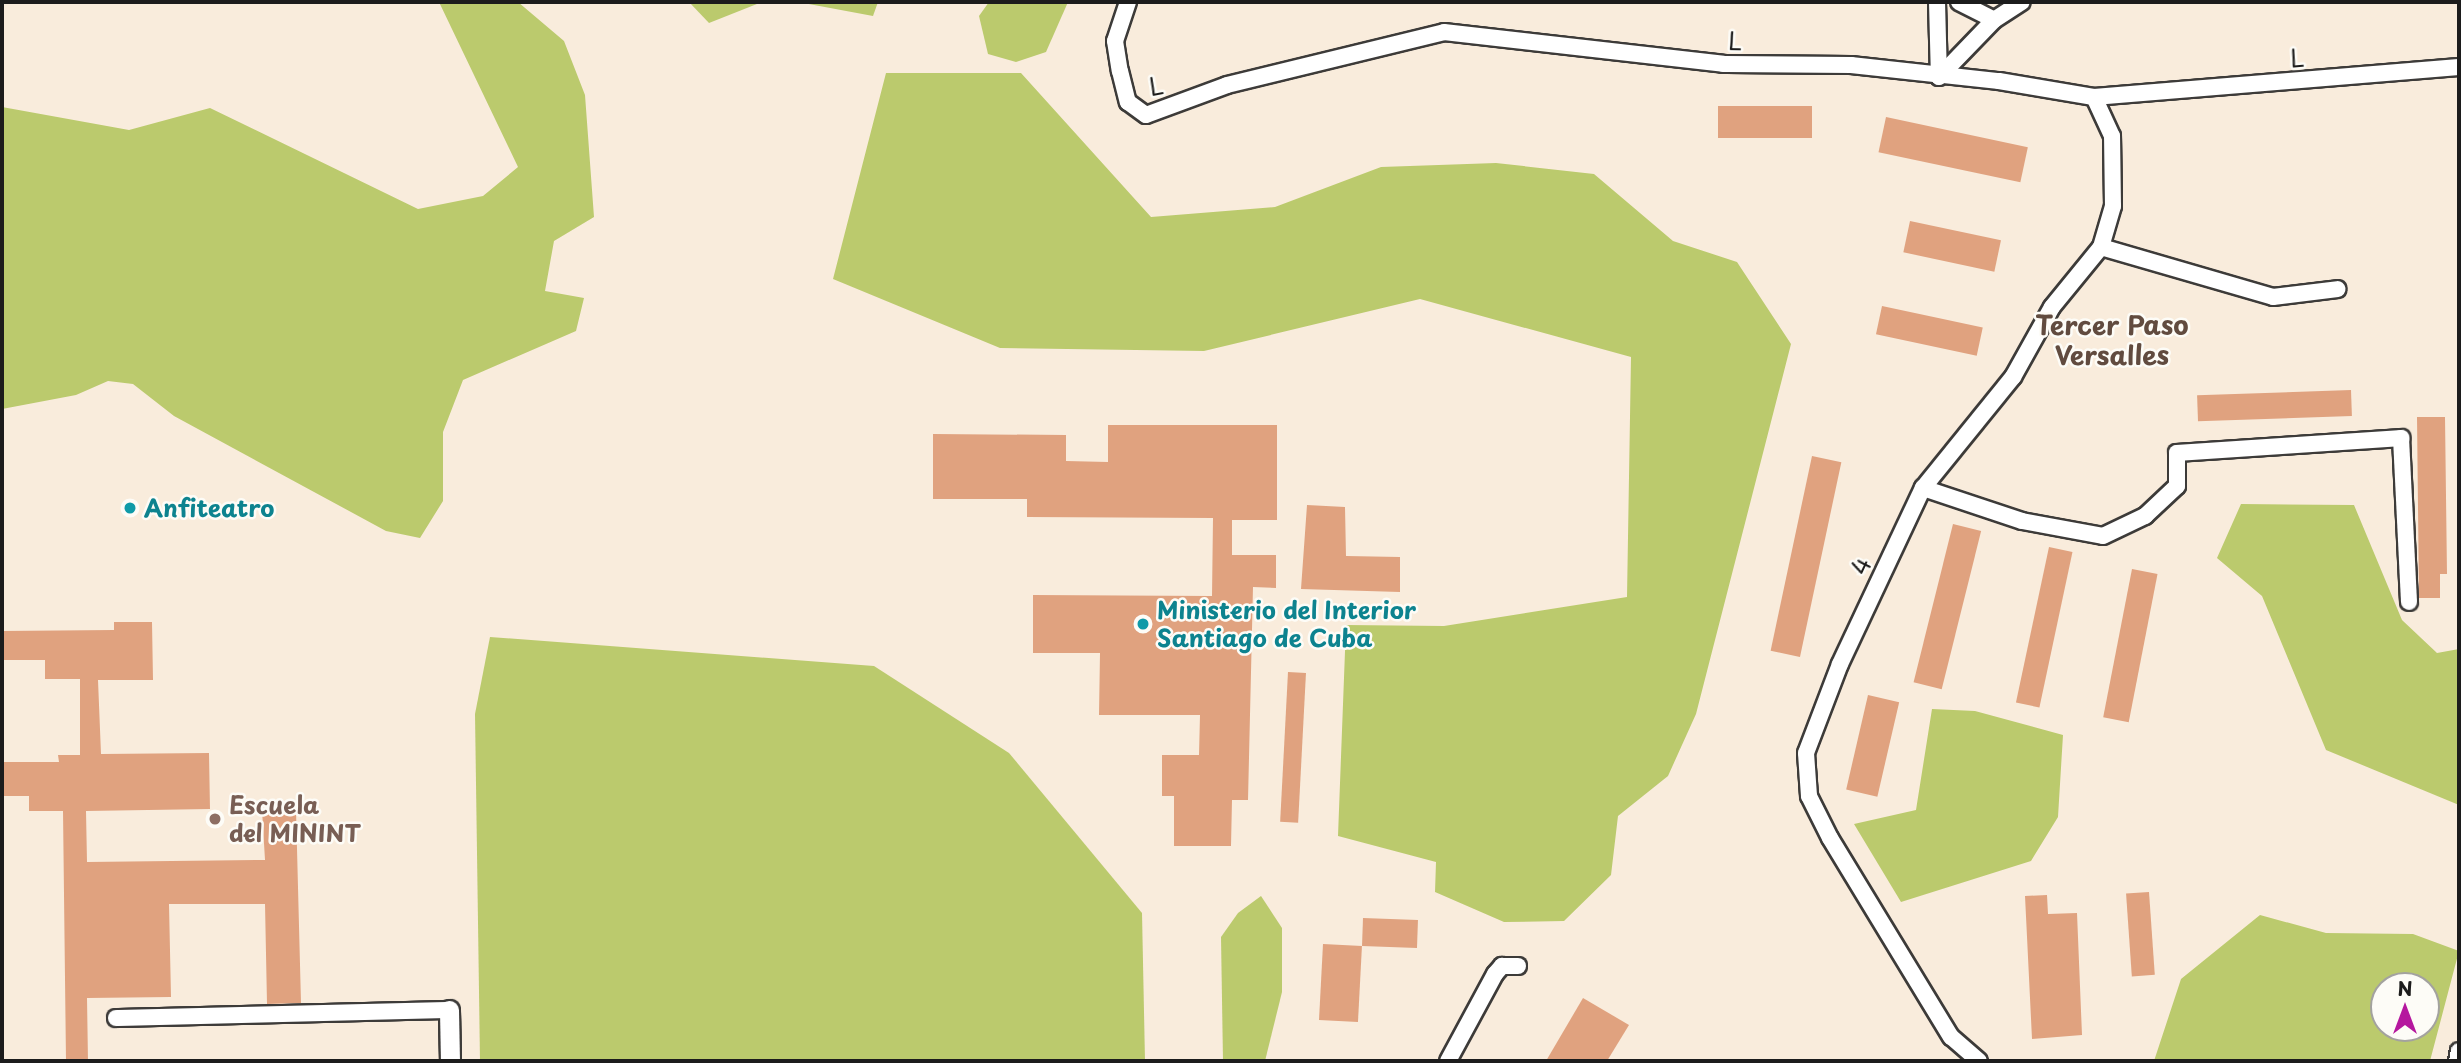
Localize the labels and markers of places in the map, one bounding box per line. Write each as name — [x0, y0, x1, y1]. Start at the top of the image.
place label: Anfiteatro — [144, 494, 274, 522]
marker: Anfiteatro — [122, 500, 138, 516]
place label: Ministerio del Interior Santiago de Cuba — [1157, 596, 1419, 652]
marker: Ministerio del Interior Santiago de Cuba — [1135, 616, 1151, 632]
place label: Escuela del MININT — [229, 791, 362, 847]
marker: Escuela del MININT — [207, 811, 223, 827]

